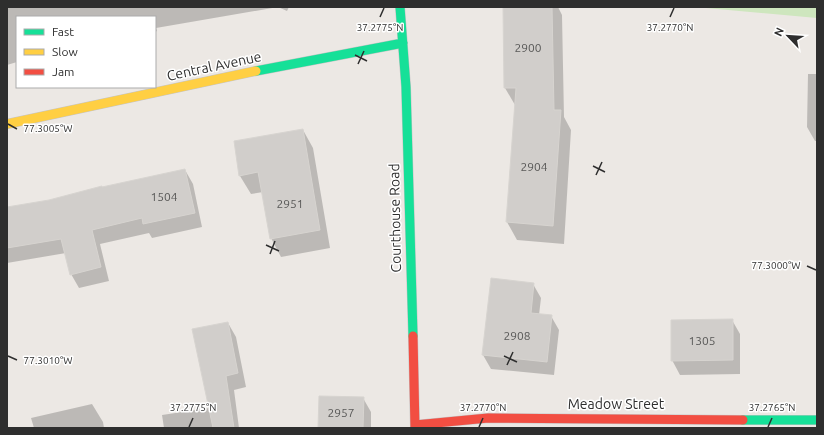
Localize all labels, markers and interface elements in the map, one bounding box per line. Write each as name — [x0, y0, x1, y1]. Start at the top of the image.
legend — [16, 16, 156, 88]
north arrow — [768, 16, 808, 56]
text: 37.2775°N — [357, 22, 403, 33]
text: 37.2770°N — [647, 22, 693, 33]
text: Fast — [52, 25, 74, 38]
text: N — [772, 26, 786, 38]
house number: 2900 — [514, 41, 542, 54]
text: Slow — [52, 45, 78, 58]
street label: Central Avenue — [165, 48, 263, 84]
text: Jam — [52, 65, 74, 78]
text: 77.3005°W — [24, 123, 72, 134]
house number: 2904 — [520, 160, 548, 173]
street label: Courthouse Road — [386, 163, 404, 273]
house number: 1504 — [150, 190, 178, 203]
house number: 2951 — [276, 197, 304, 210]
text: 77.3000°W — [752, 260, 800, 271]
house number: 2908 — [503, 329, 531, 342]
house number: 1305 — [688, 334, 716, 347]
text: 77.3010°W — [24, 355, 72, 366]
street label: Meadow Street — [568, 396, 665, 412]
text: 37.2775°N — [170, 402, 216, 413]
text: 37.2770°N — [460, 402, 506, 413]
text: 37.2765°N — [749, 402, 795, 413]
house number: 2957 — [327, 406, 355, 419]

